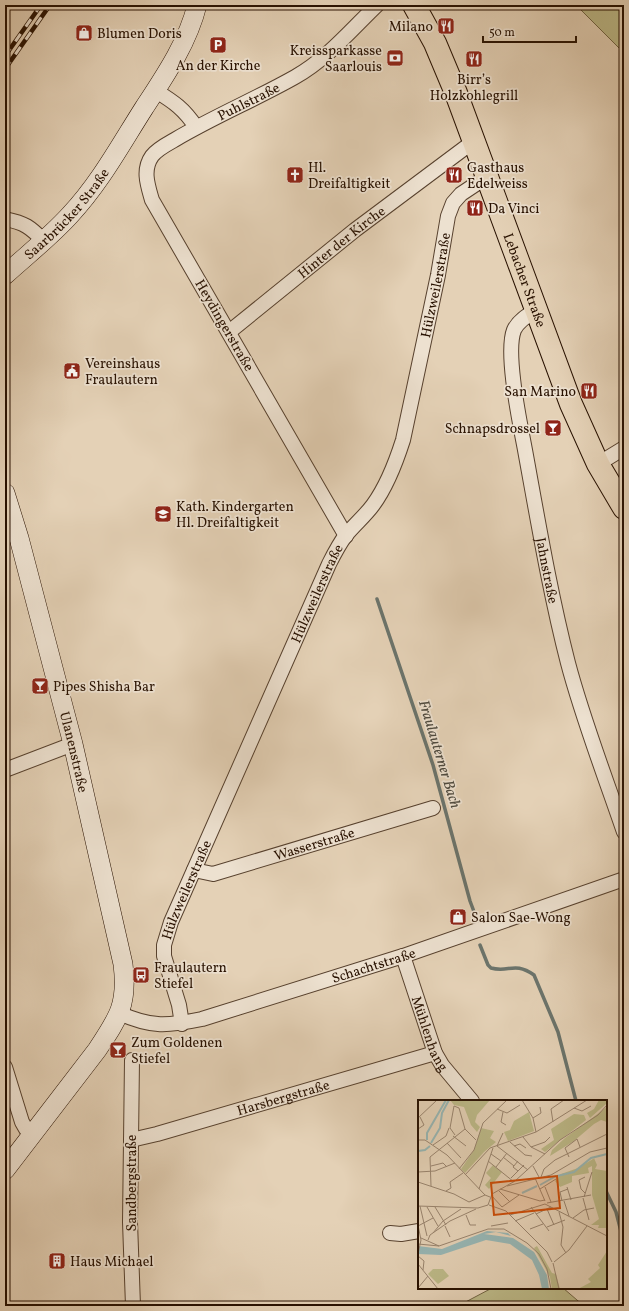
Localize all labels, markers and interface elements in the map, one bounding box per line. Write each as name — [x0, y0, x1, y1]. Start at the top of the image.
restaurant icon: Milano — [436, 16, 456, 36]
place label: Milano — [389, 18, 433, 37]
scale bar — [483, 18, 576, 44]
shop icon: Blumen Doris — [74, 23, 94, 43]
place label: Blumen Doris — [97, 25, 182, 44]
text: 50 m — [489, 25, 515, 41]
parking icon: An der Kirche — [208, 35, 228, 55]
place label: Kreissparkasse Saarlouis — [290, 42, 382, 77]
bank icon: Kreissparkasse Saarlouis — [385, 48, 405, 68]
restaurant icon: Birr’s Holzkohlegrill — [464, 49, 484, 69]
place label: An der Kirche — [176, 57, 261, 76]
place label: Birr’s Holzkohlegrill — [430, 71, 518, 106]
street label: Puhlstraße — [215, 79, 284, 126]
place label: Hl. Dreifaltigkeit — [308, 159, 390, 194]
place label: Gasthaus Edelweiss — [467, 159, 528, 194]
street label: Saarbrücker Straße — [21, 165, 115, 265]
church icon: Hl. Dreifaltigkeit — [285, 165, 305, 185]
restaurant icon: Gasthaus Edelweiss — [444, 165, 464, 185]
restaurant icon: Da Vinci — [465, 198, 485, 218]
place label: Da Vinci — [488, 200, 540, 219]
street label: Hinter der Kirche — [294, 202, 390, 284]
street label: Hülzweilerstraße — [417, 231, 456, 340]
street label: Lebacher Straße — [498, 231, 550, 331]
street label: Heydingerstraße — [190, 276, 258, 376]
place label: Vereinshaus Fraulautern — [85, 355, 160, 390]
public building icon: Vereinshaus Fraulautern — [62, 361, 82, 381]
restaurant icon: San Marino — [579, 381, 599, 401]
place label: San Marino — [504, 383, 576, 402]
bar icon: Schnapsdrossel — [543, 418, 563, 438]
place label: Schnapsdrossel — [445, 420, 540, 439]
place label: Kath. Kindergarten Hl. Dreifaltigkeit — [176, 498, 294, 533]
school or university icon: Kath. Kindergarten Hl. Dreifaltigkeit — [153, 504, 173, 524]
street label: Jahnstraße — [530, 536, 562, 606]
street label: Hülzweilerstraße — [287, 541, 349, 646]
bar icon: Pipes Shisha Bar — [30, 676, 50, 696]
place label: Pipes Shisha Bar — [53, 678, 155, 697]
water label: Fraulauterner Bach — [412, 698, 465, 811]
street label: Ulanenstraße — [54, 710, 92, 795]
street label: Wasserstraße — [272, 824, 358, 866]
street label: Hülzweilerstraße — [158, 837, 217, 942]
shop icon: Salon Sae-Wong — [448, 907, 468, 927]
place label: Salon Sae-Wong — [471, 909, 571, 928]
street label: Schachtstraße — [330, 944, 419, 989]
place label: Fraulautern Stiefel — [154, 959, 227, 994]
bus stop icon: Fraulautern Stiefel — [131, 965, 151, 985]
street label: Mühlenhang — [406, 994, 452, 1076]
place label: Zum Goldenen Stiefel — [131, 1034, 223, 1069]
bar icon: Zum Goldenen Stiefel — [108, 1040, 128, 1060]
street label: Harsbergstraße — [235, 1076, 332, 1121]
inset map — [418, 1100, 607, 1289]
street label: Sandbergstraße — [123, 1134, 142, 1232]
building icon: Haus Michael — [47, 1251, 67, 1271]
place label: Haus Michael — [70, 1253, 154, 1272]

